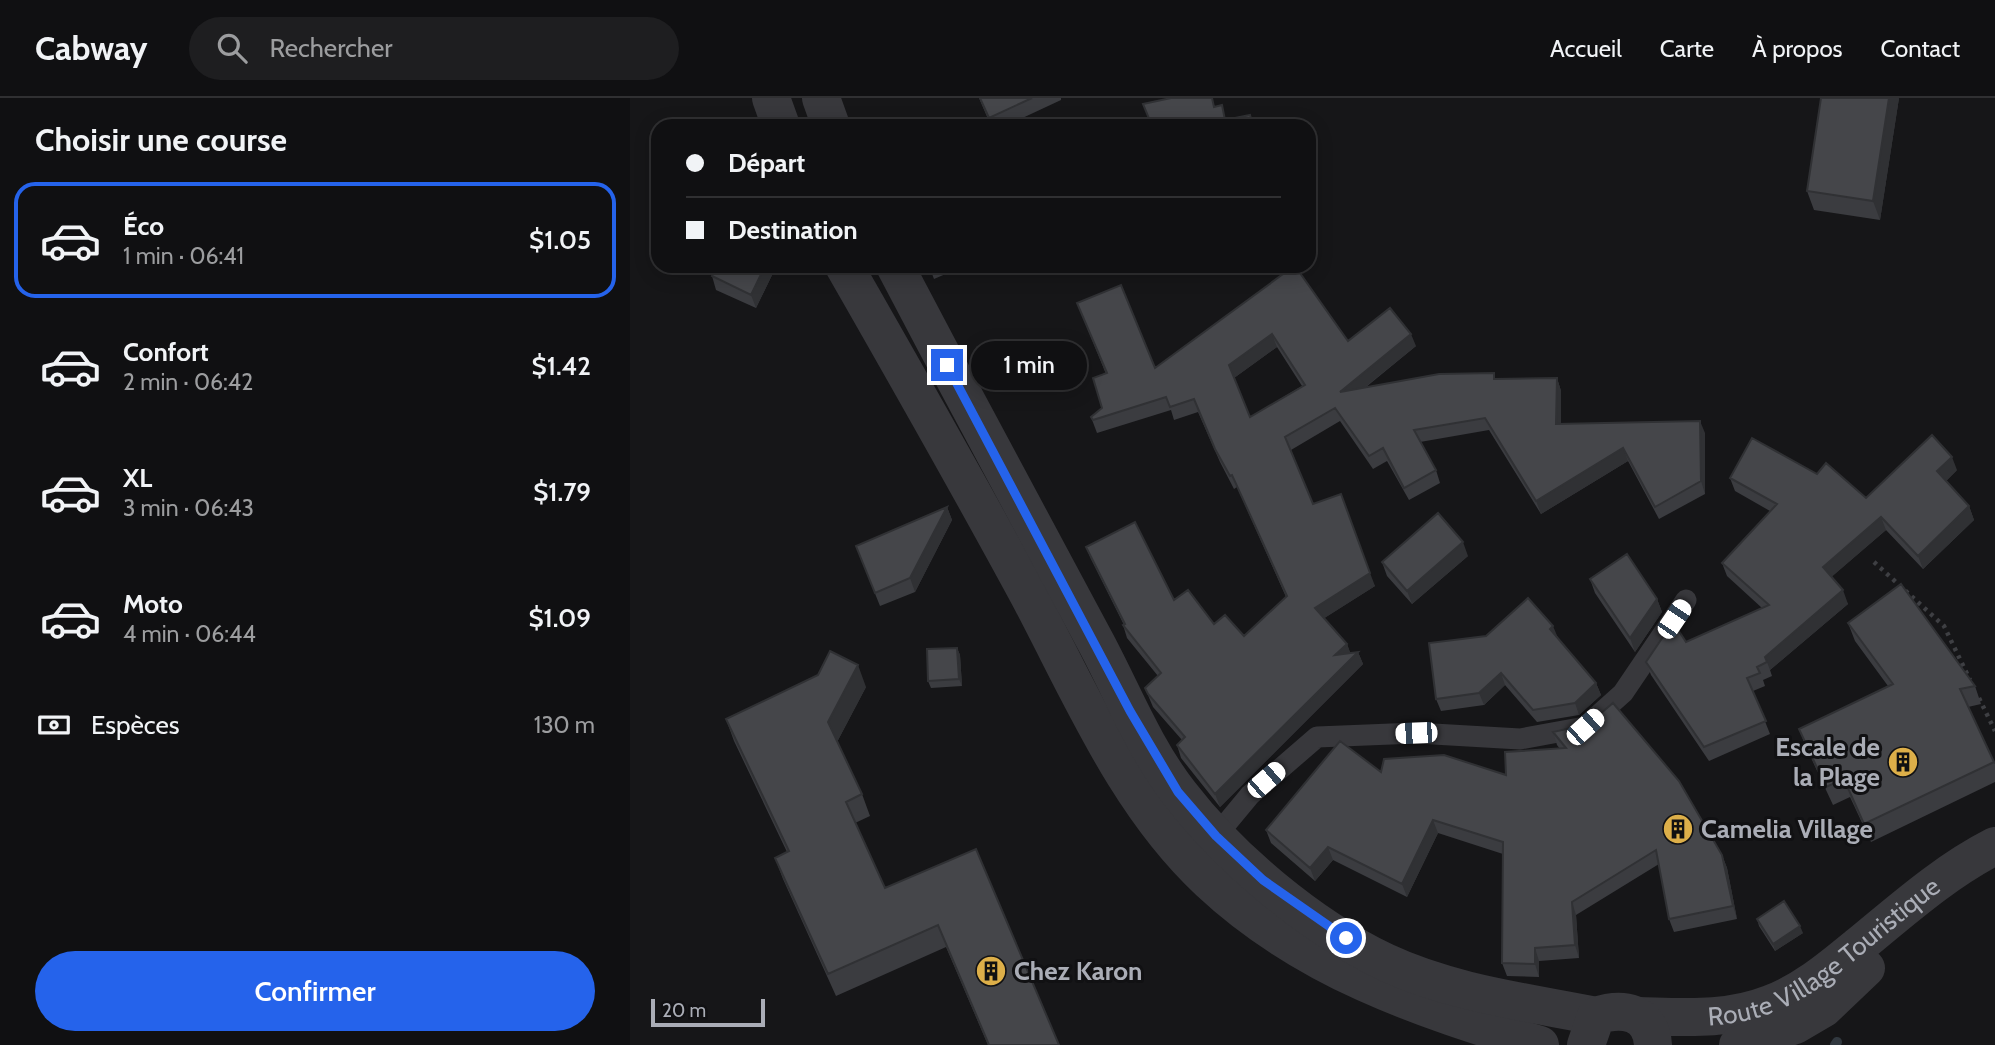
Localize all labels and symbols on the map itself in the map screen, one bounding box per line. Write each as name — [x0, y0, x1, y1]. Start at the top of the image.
callout: 1 min — [972, 341, 1087, 390]
route end — [931, 349, 963, 381]
car — [1654, 596, 1695, 642]
car — [1563, 705, 1608, 749]
car — [1395, 722, 1438, 744]
place label: Escale de la Plage — [1775, 731, 1880, 793]
building icon: Escale de la Plage — [1886, 745, 1920, 779]
car — [1244, 758, 1289, 802]
building icon: Camelia Village — [1661, 812, 1695, 846]
place label: Camelia Village — [1701, 813, 1873, 845]
street label: Route Village Touristique — [1707, 870, 1946, 1033]
route start — [1330, 922, 1362, 954]
building icon: Chez Karon — [974, 954, 1008, 988]
place label: Chez Karon — [1014, 955, 1142, 987]
scale bar — [651, 996, 765, 1028]

